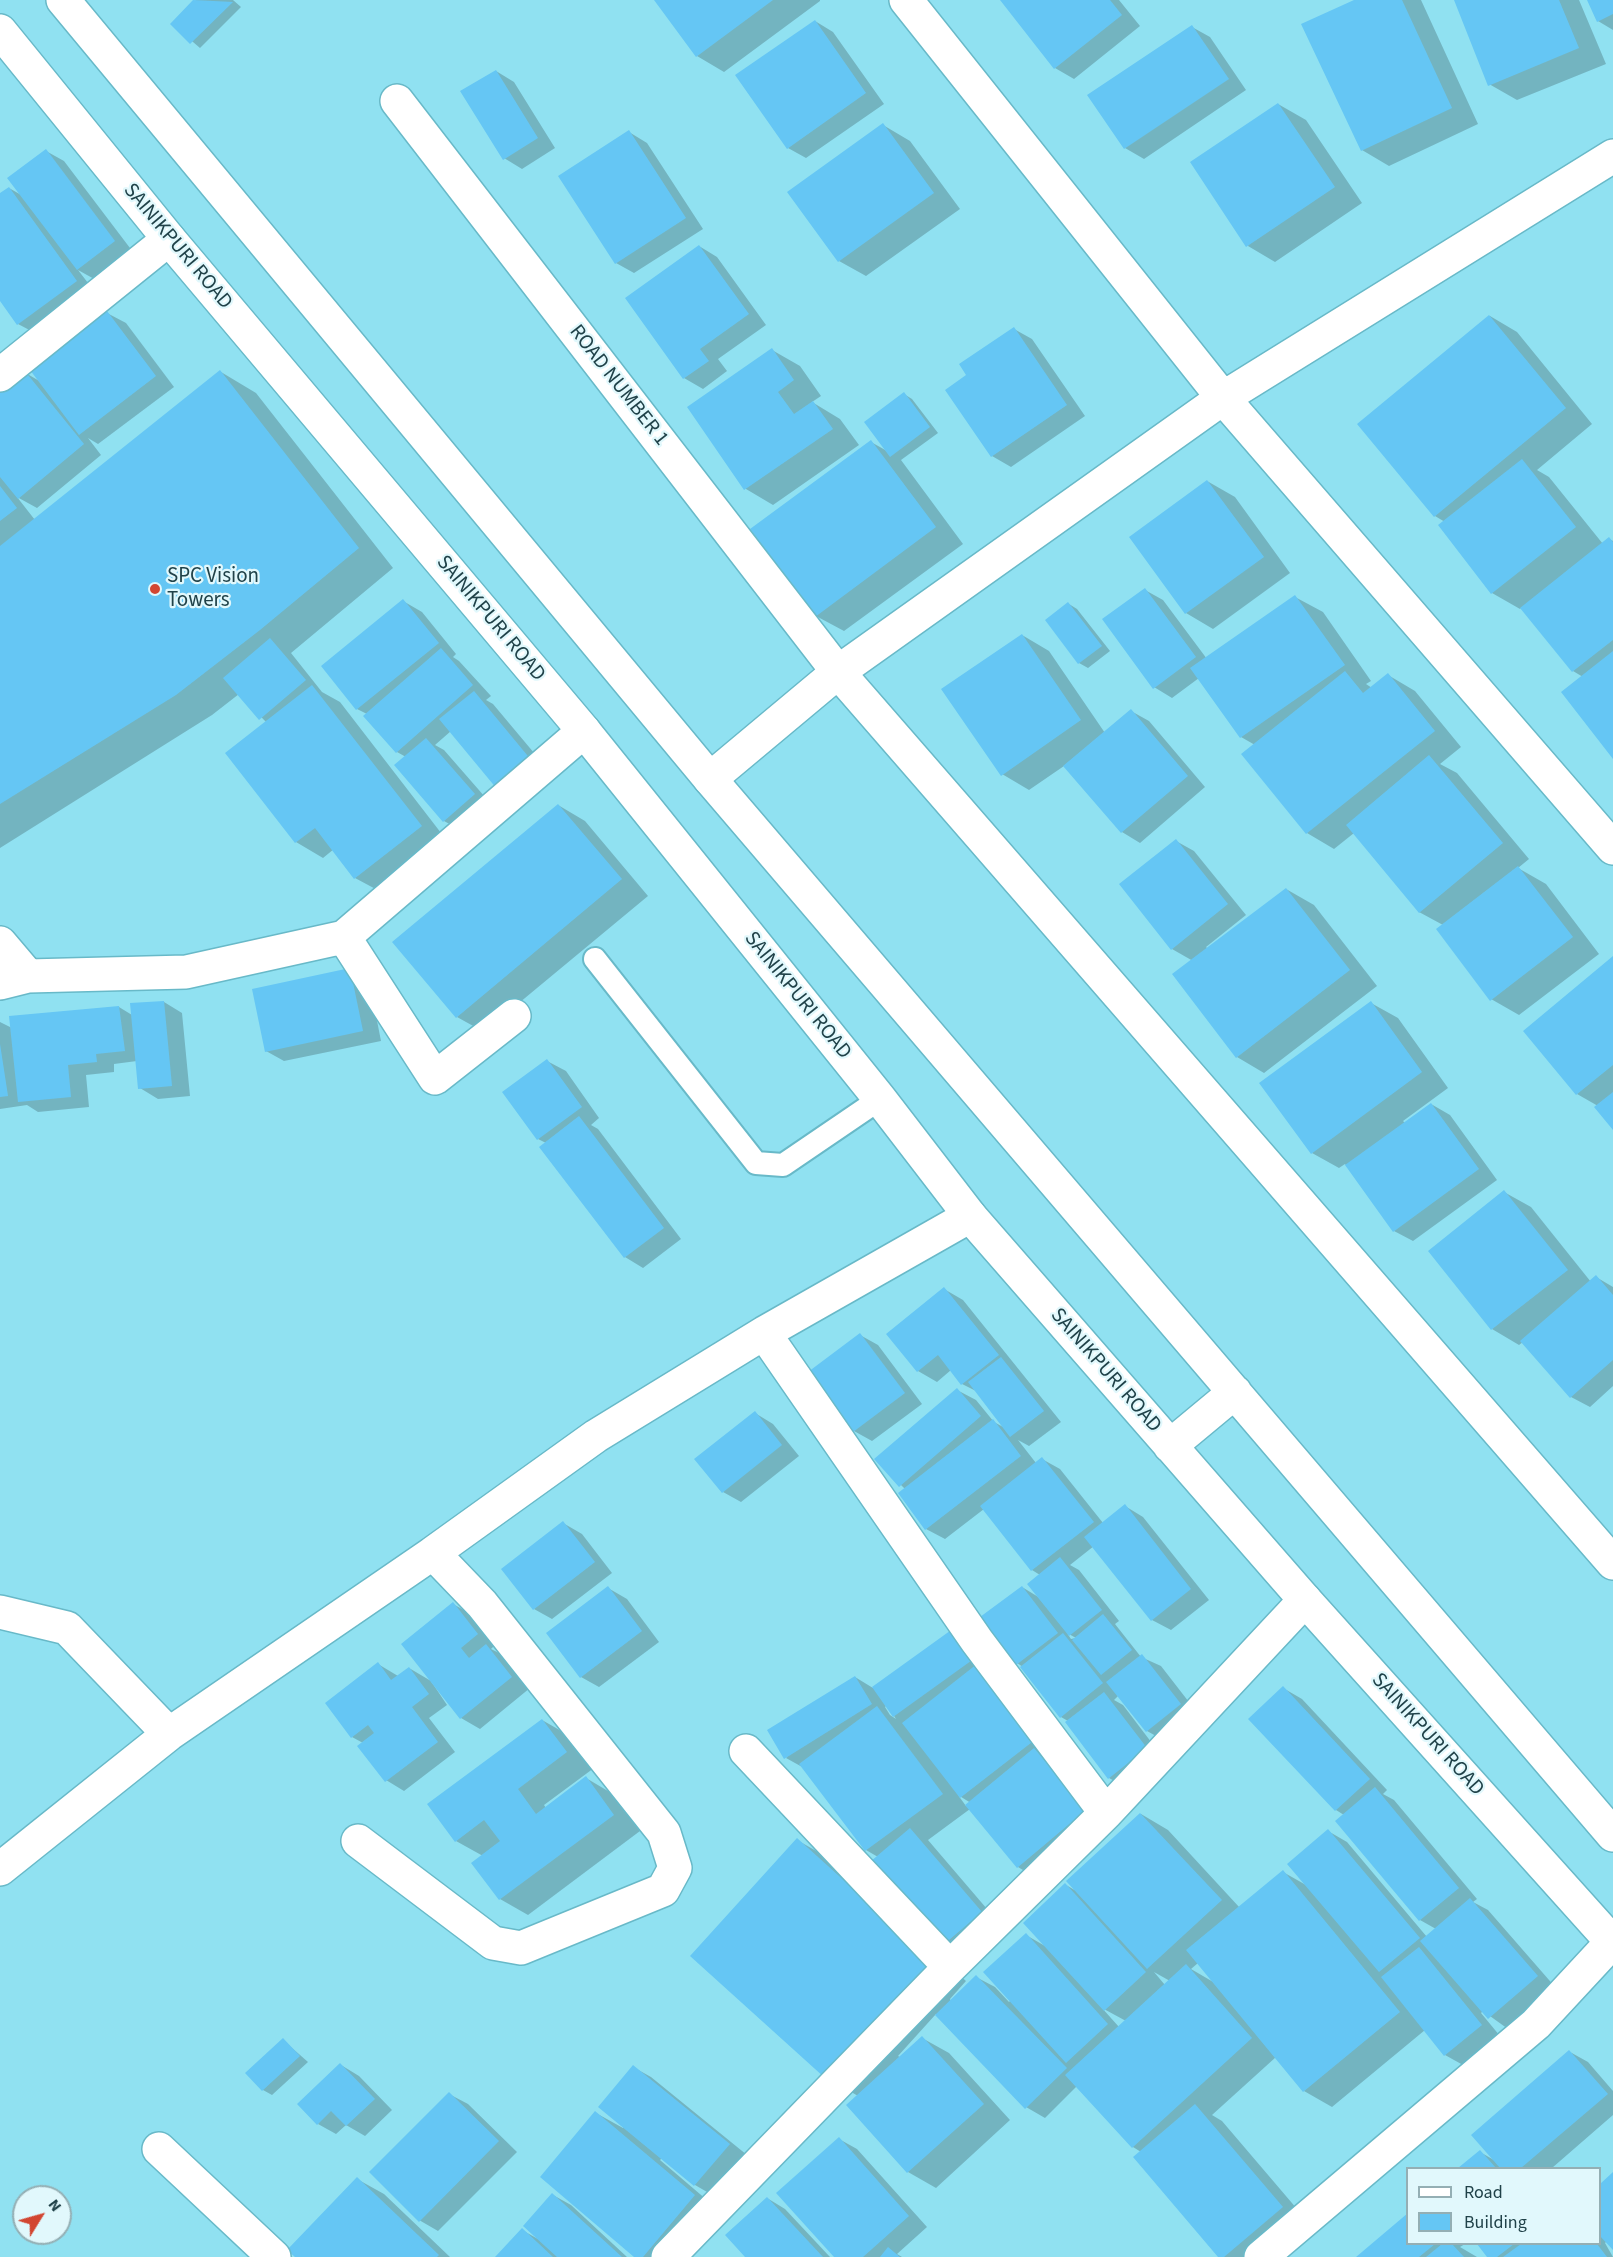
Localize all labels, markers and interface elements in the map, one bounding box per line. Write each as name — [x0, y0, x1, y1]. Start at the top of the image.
street label: SAINIKPURI ROAD — [117, 179, 237, 315]
street label: ROAD NUMBER 1 — [563, 320, 673, 452]
street label: SAINIKPURI ROAD — [430, 551, 550, 687]
place label: SPC Vision Towers — [167, 564, 259, 614]
marker: SPC Vision Towers — [148, 582, 162, 596]
street label: SAINIKPURI ROAD — [738, 927, 856, 1065]
street label: SAINIKPURI ROAD — [1044, 1304, 1166, 1438]
street label: SAINIKPURI ROAD — [1365, 1668, 1489, 1802]
legend — [1406, 2167, 1601, 2245]
text: Road — [1464, 2180, 1503, 2205]
north arrow — [12, 2185, 72, 2245]
text: N — [43, 2194, 67, 2216]
text: Building — [1464, 2210, 1527, 2235]

